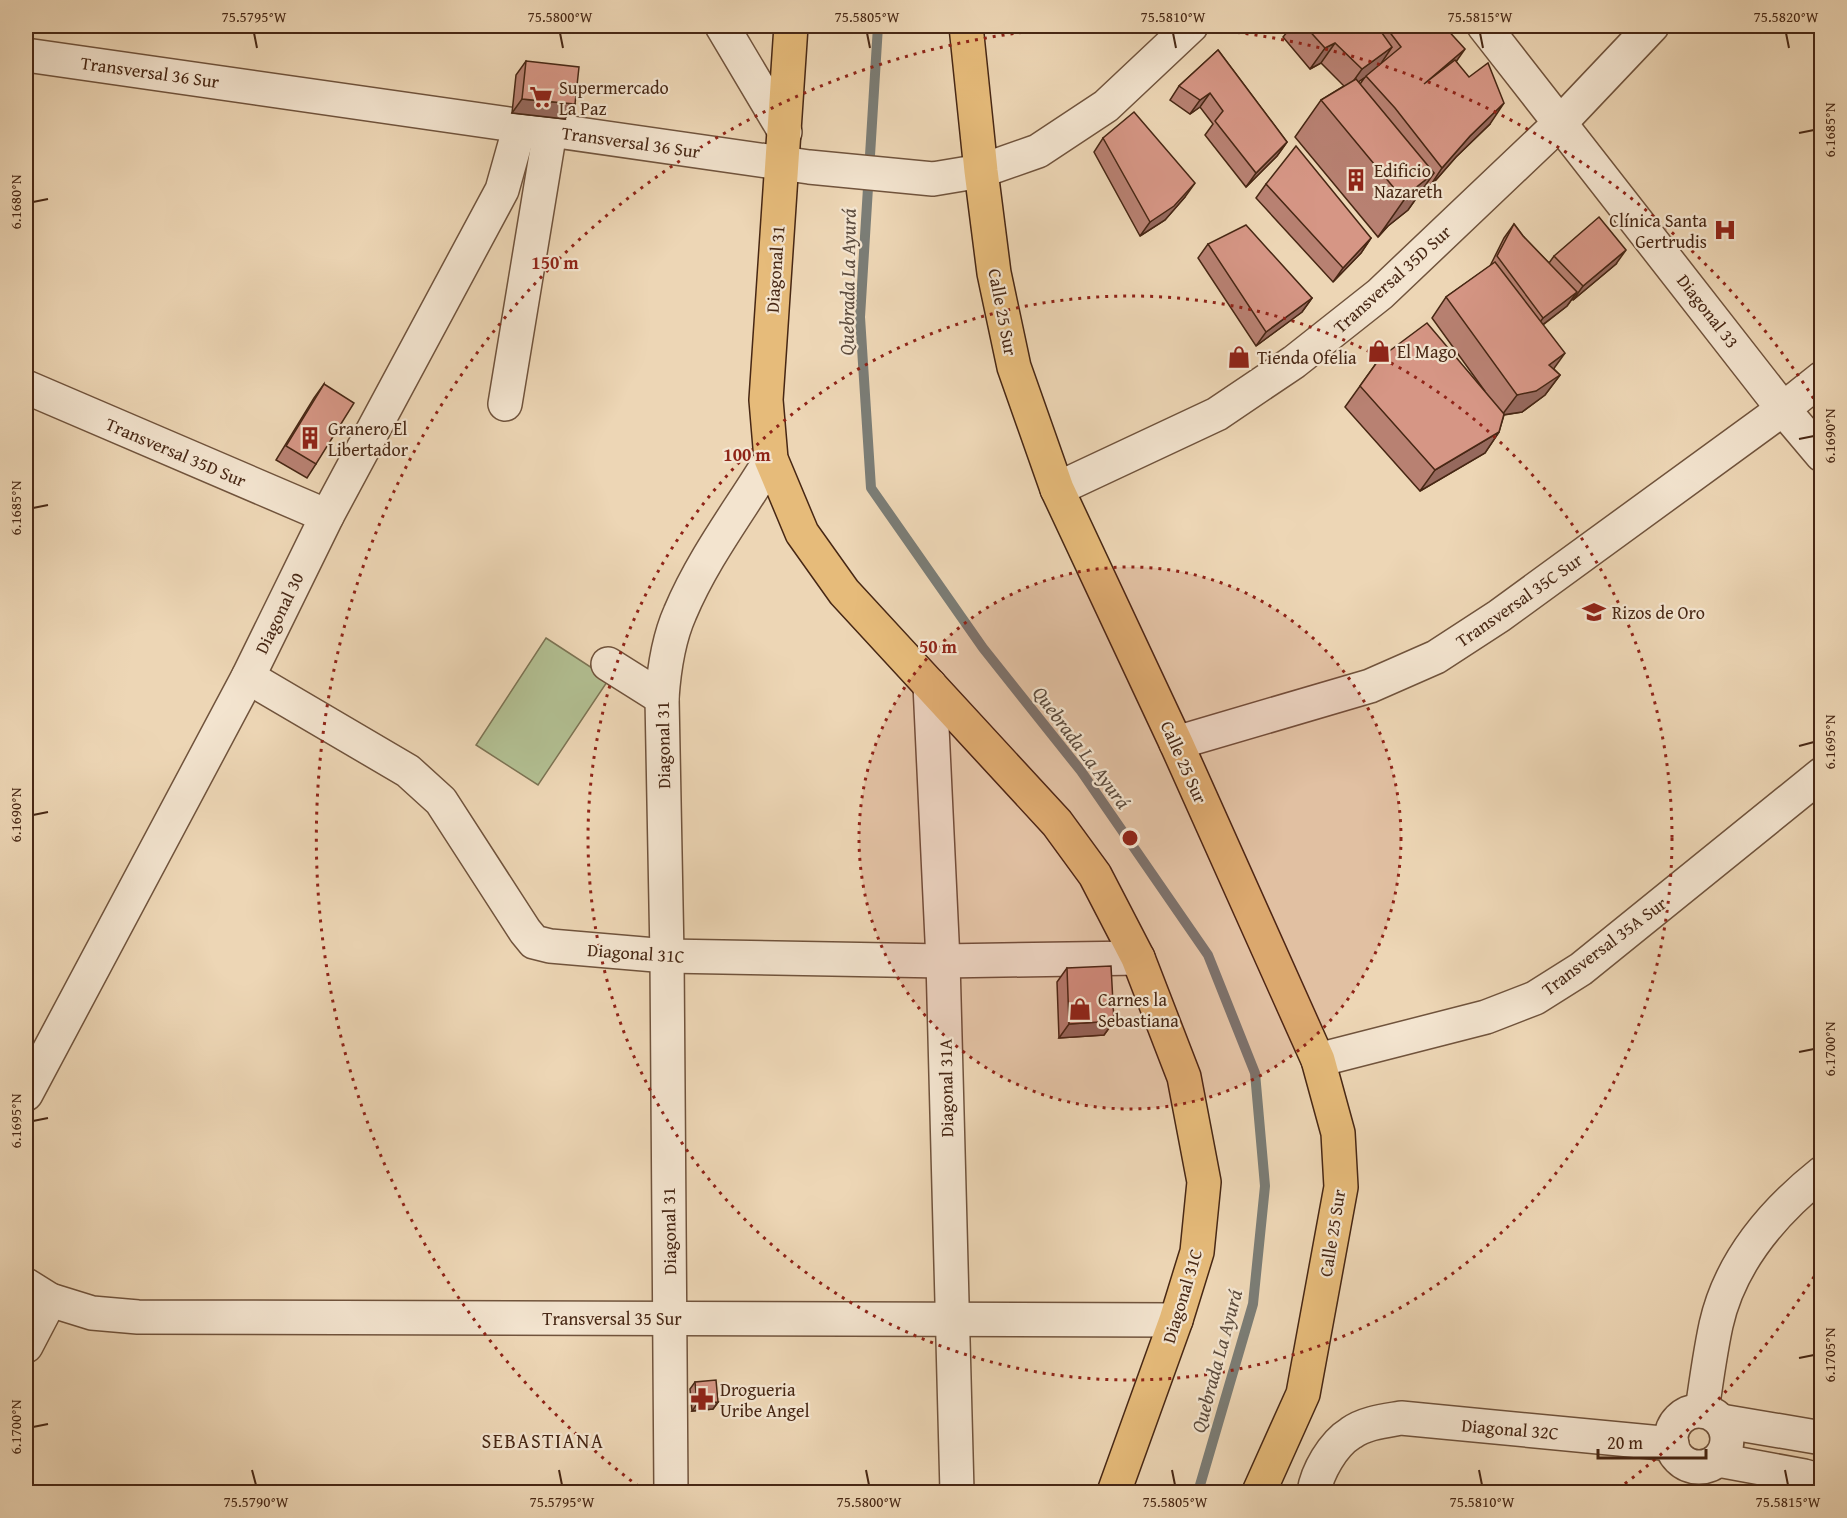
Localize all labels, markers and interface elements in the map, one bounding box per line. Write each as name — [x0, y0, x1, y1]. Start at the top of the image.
text: 75.5795°W — [221, 6, 287, 27]
text: 75.5800°W — [527, 6, 593, 27]
text: 75.5805°W — [834, 6, 900, 27]
text: 75.5810°W — [1140, 6, 1206, 27]
text: 75.5815°W — [1447, 6, 1513, 27]
text: 75.5820°W — [1753, 6, 1819, 27]
street label: Transversal 36 Sur — [79, 49, 221, 95]
place label: Supermercado La Paz — [559, 74, 669, 122]
supermarket icon: Supermercado La Paz — [528, 84, 554, 110]
text: 6.1685°N — [1819, 102, 1840, 157]
street label: Transversal 36 Sur — [560, 119, 702, 165]
place label: Edificio Nazareth — [1374, 157, 1443, 205]
building icon: Edificio Nazareth — [1343, 167, 1369, 193]
text: 6.1680°N — [5, 174, 26, 229]
water label: Quebrada La Ayurá — [831, 207, 863, 356]
place label: Clínica Santa Gertrudis — [1609, 207, 1707, 255]
hospital icon: Clínica Santa Gertrudis — [1712, 217, 1738, 243]
street label: Transversal 35D Sur — [1327, 218, 1457, 339]
street label: Diagonal 31 — [758, 224, 792, 314]
text: 150 m — [531, 249, 579, 276]
street label: Calle 25 Sur — [981, 266, 1025, 358]
street label: Diagonal 33 — [1670, 268, 1746, 354]
shop icon: El Mago — [1366, 338, 1392, 364]
place label: El Mago — [1397, 338, 1457, 365]
shop icon: Tienda Ofelia — [1226, 344, 1252, 370]
place label: Tienda Ofelia — [1257, 344, 1357, 371]
text: 6.1690°N — [1819, 408, 1840, 463]
street label: Transversal 35D Sur — [102, 410, 251, 494]
place label: Granero El Libertador — [328, 415, 409, 463]
building icon: Granero El Libertador — [297, 425, 323, 451]
text: 100 m — [723, 441, 771, 468]
text: 6.1685°N — [5, 480, 26, 535]
street label: Transversal 35C Sur — [1450, 546, 1588, 654]
street label: Diagonal 30 — [248, 567, 310, 658]
school or university icon: Rizos de Oro — [1581, 599, 1607, 625]
place label: Rizos de Oro — [1612, 599, 1705, 626]
text: 50 m — [919, 633, 958, 660]
water label: Quebrada La Ayurá — [1026, 680, 1138, 815]
street label: Diagonal 31 — [649, 701, 677, 789]
text: 6.1695°N — [1819, 714, 1840, 769]
street label: Calle 25 Sur — [1154, 716, 1214, 808]
text: 6.1690°N — [5, 787, 26, 842]
centre of rings — [1120, 828, 1140, 848]
street label: Transversal 35A Sur — [1536, 890, 1673, 1002]
street label: Diagonal 31C — [586, 936, 686, 970]
place label: Carnes la Sebastiana — [1098, 986, 1179, 1034]
shop icon: Carnes la Sebastiana — [1067, 996, 1093, 1022]
text: 6.1700°N — [1819, 1021, 1840, 1076]
street label: Diagonal 31A — [932, 1038, 960, 1137]
text: 6.1695°N — [5, 1093, 26, 1148]
street label: Diagonal 31 — [655, 1187, 683, 1275]
street label: Calle 25 Sur — [1312, 1187, 1352, 1279]
street label: Diagonal 31C — [1155, 1245, 1209, 1347]
water label: Quebrada La Ayurá — [1183, 1285, 1249, 1436]
street label: Transversal 35 Sur — [542, 1305, 682, 1332]
text: 6.1705°N — [1819, 1327, 1840, 1382]
place label: Drogueria Uribe Angel — [720, 1376, 810, 1424]
pharmacy icon: Drogueria Uribe Angel — [689, 1386, 715, 1412]
text: 6.1700°N — [5, 1399, 26, 1454]
street label: Diagonal 32C — [1460, 1411, 1560, 1447]
scale bar — [1598, 1422, 1706, 1460]
district label: SEBASTIANA — [482, 1426, 604, 1455]
text: 20 m — [1607, 1429, 1643, 1456]
text: 75.5790°W — [223, 1491, 289, 1512]
text: 75.5795°W — [529, 1491, 595, 1512]
text: 75.5800°W — [836, 1491, 902, 1512]
text: 75.5805°W — [1142, 1491, 1208, 1512]
text: 75.5810°W — [1449, 1491, 1515, 1512]
text: 75.5815°W — [1755, 1491, 1821, 1512]

